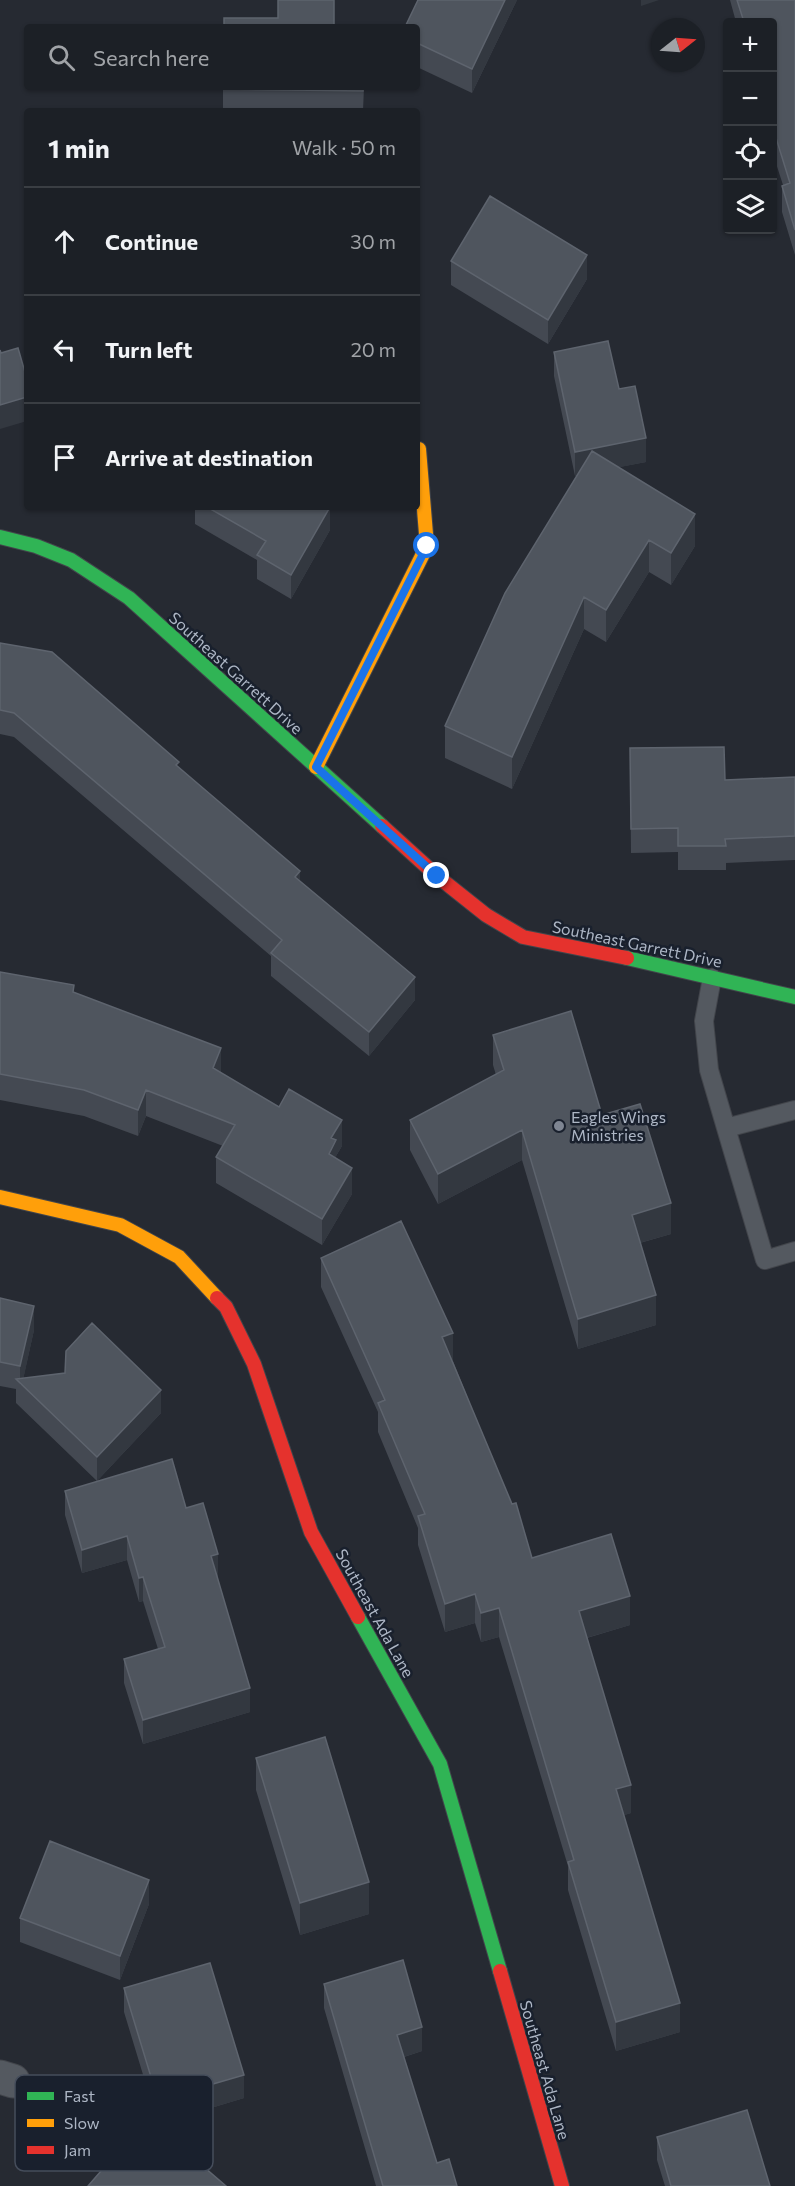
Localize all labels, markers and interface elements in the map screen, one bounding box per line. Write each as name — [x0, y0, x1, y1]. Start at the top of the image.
north arrow — [651, 18, 705, 72]
map controls — [723, 18, 777, 234]
button: + — [723, 18, 777, 72]
search box — [24, 24, 420, 90]
icon: search — [45, 41, 78, 74]
text: Search here — [93, 44, 209, 71]
button: − — [723, 72, 777, 126]
button: locate — [723, 126, 777, 180]
text: 1 min — [48, 132, 110, 163]
text: Walk · 50 m — [292, 135, 396, 159]
button: layers — [723, 180, 777, 234]
icon: ahead — [48, 225, 81, 258]
text: Continue — [105, 228, 198, 255]
text: 30 m — [350, 229, 396, 253]
icon: left — [48, 333, 81, 366]
text: Turn left — [105, 336, 192, 363]
text: 20 m — [351, 337, 396, 361]
icon: arrive — [48, 441, 81, 474]
text: Arrive at destination — [105, 444, 313, 471]
route start — [413, 532, 439, 558]
street label: Southeast Garrett Drive — [166, 608, 307, 738]
route end — [423, 862, 449, 888]
street label: Southeast Garrett Drive — [550, 916, 724, 971]
place label: Eagles Wings Ministries — [571, 1107, 666, 1144]
marker: Eagles Wings Ministries — [552, 1119, 566, 1133]
street label: Southeast Ada Lane — [332, 1545, 419, 1680]
street label: Southeast Ada Lane — [517, 1998, 574, 2142]
legend — [15, 2075, 213, 2171]
text: Fast — [64, 2086, 95, 2105]
text: Slow — [64, 2113, 100, 2132]
text: Jam — [64, 2140, 91, 2159]

